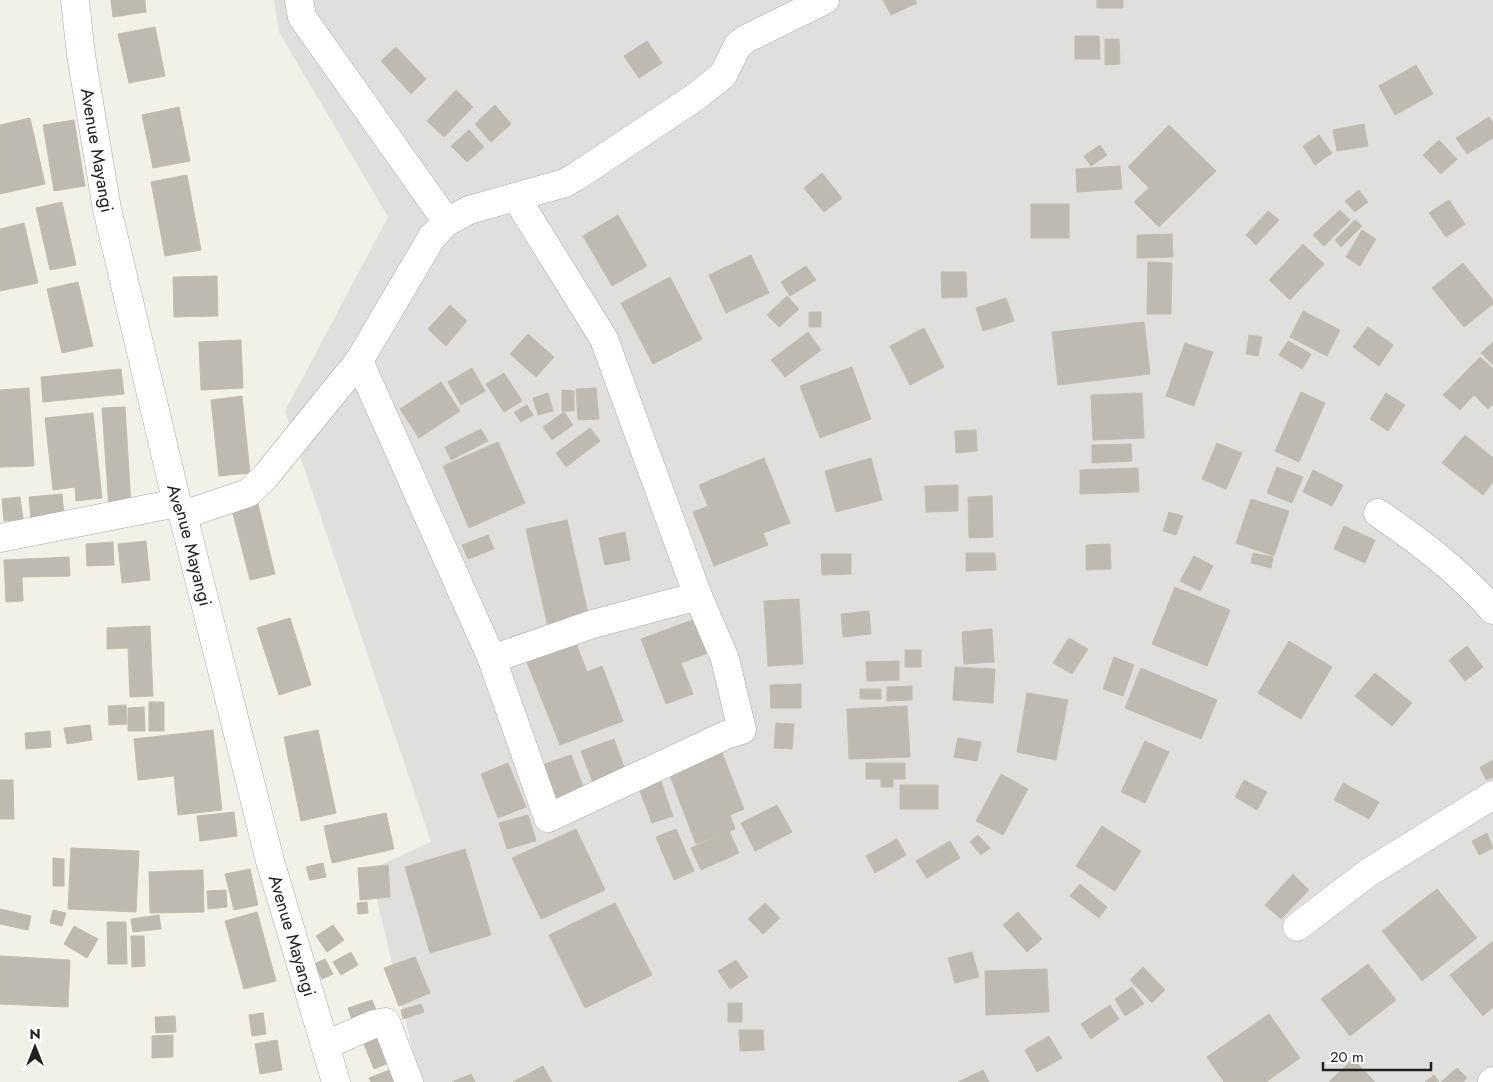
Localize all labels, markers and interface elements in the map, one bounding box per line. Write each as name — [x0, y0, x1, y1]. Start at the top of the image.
street label: Avenue Mayangi — [74, 86, 120, 215]
street label: Avenue Mayangi — [160, 482, 218, 609]
street label: Avenue Mayangi — [262, 872, 323, 1000]
north arrow — [10, 1022, 60, 1072]
text: N — [29, 1024, 41, 1044]
scale bar — [1323, 1040, 1430, 1072]
text: 20 m — [1330, 1046, 1364, 1068]

